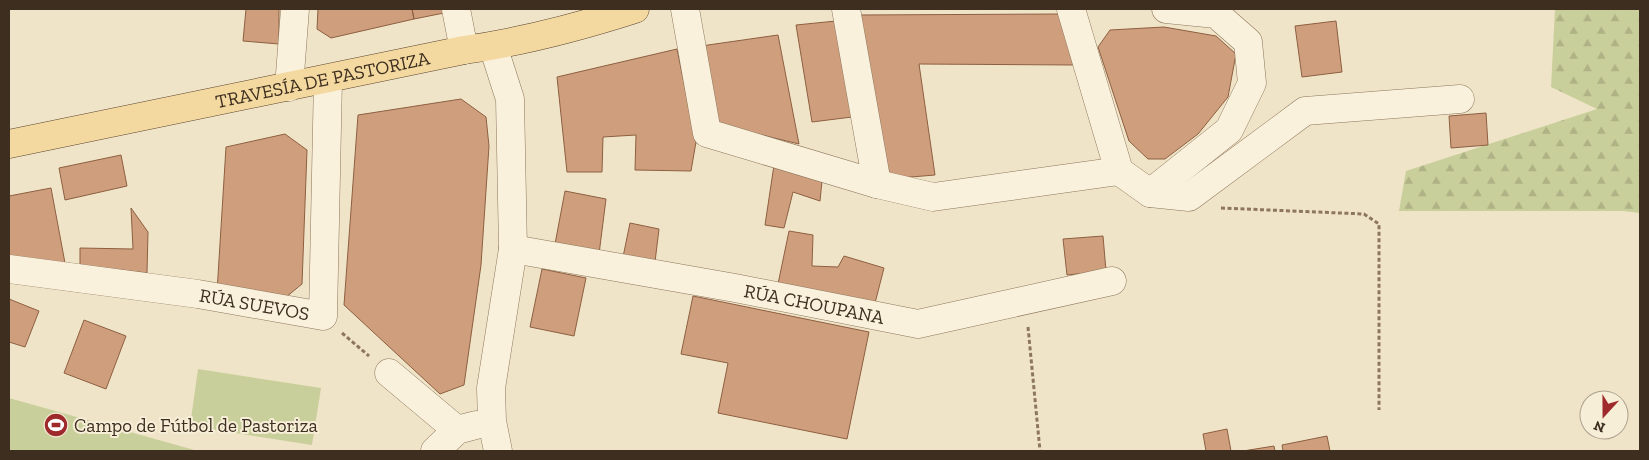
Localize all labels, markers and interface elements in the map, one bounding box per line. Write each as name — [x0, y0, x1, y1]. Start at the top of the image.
street label: TRAVESÍA DE PASTORIZA — [213, 46, 432, 113]
street label: RÚA CHOUPANA — [742, 279, 887, 329]
street label: RÚA SUEVOS — [198, 283, 311, 325]
north arrow — [1579, 390, 1629, 440]
sports icon: Campo de Fútbol de Pastoriza — [43, 412, 69, 438]
place label: Campo de Fútbol de Pastoriza — [74, 414, 318, 437]
text: N — [1591, 417, 1608, 437]

